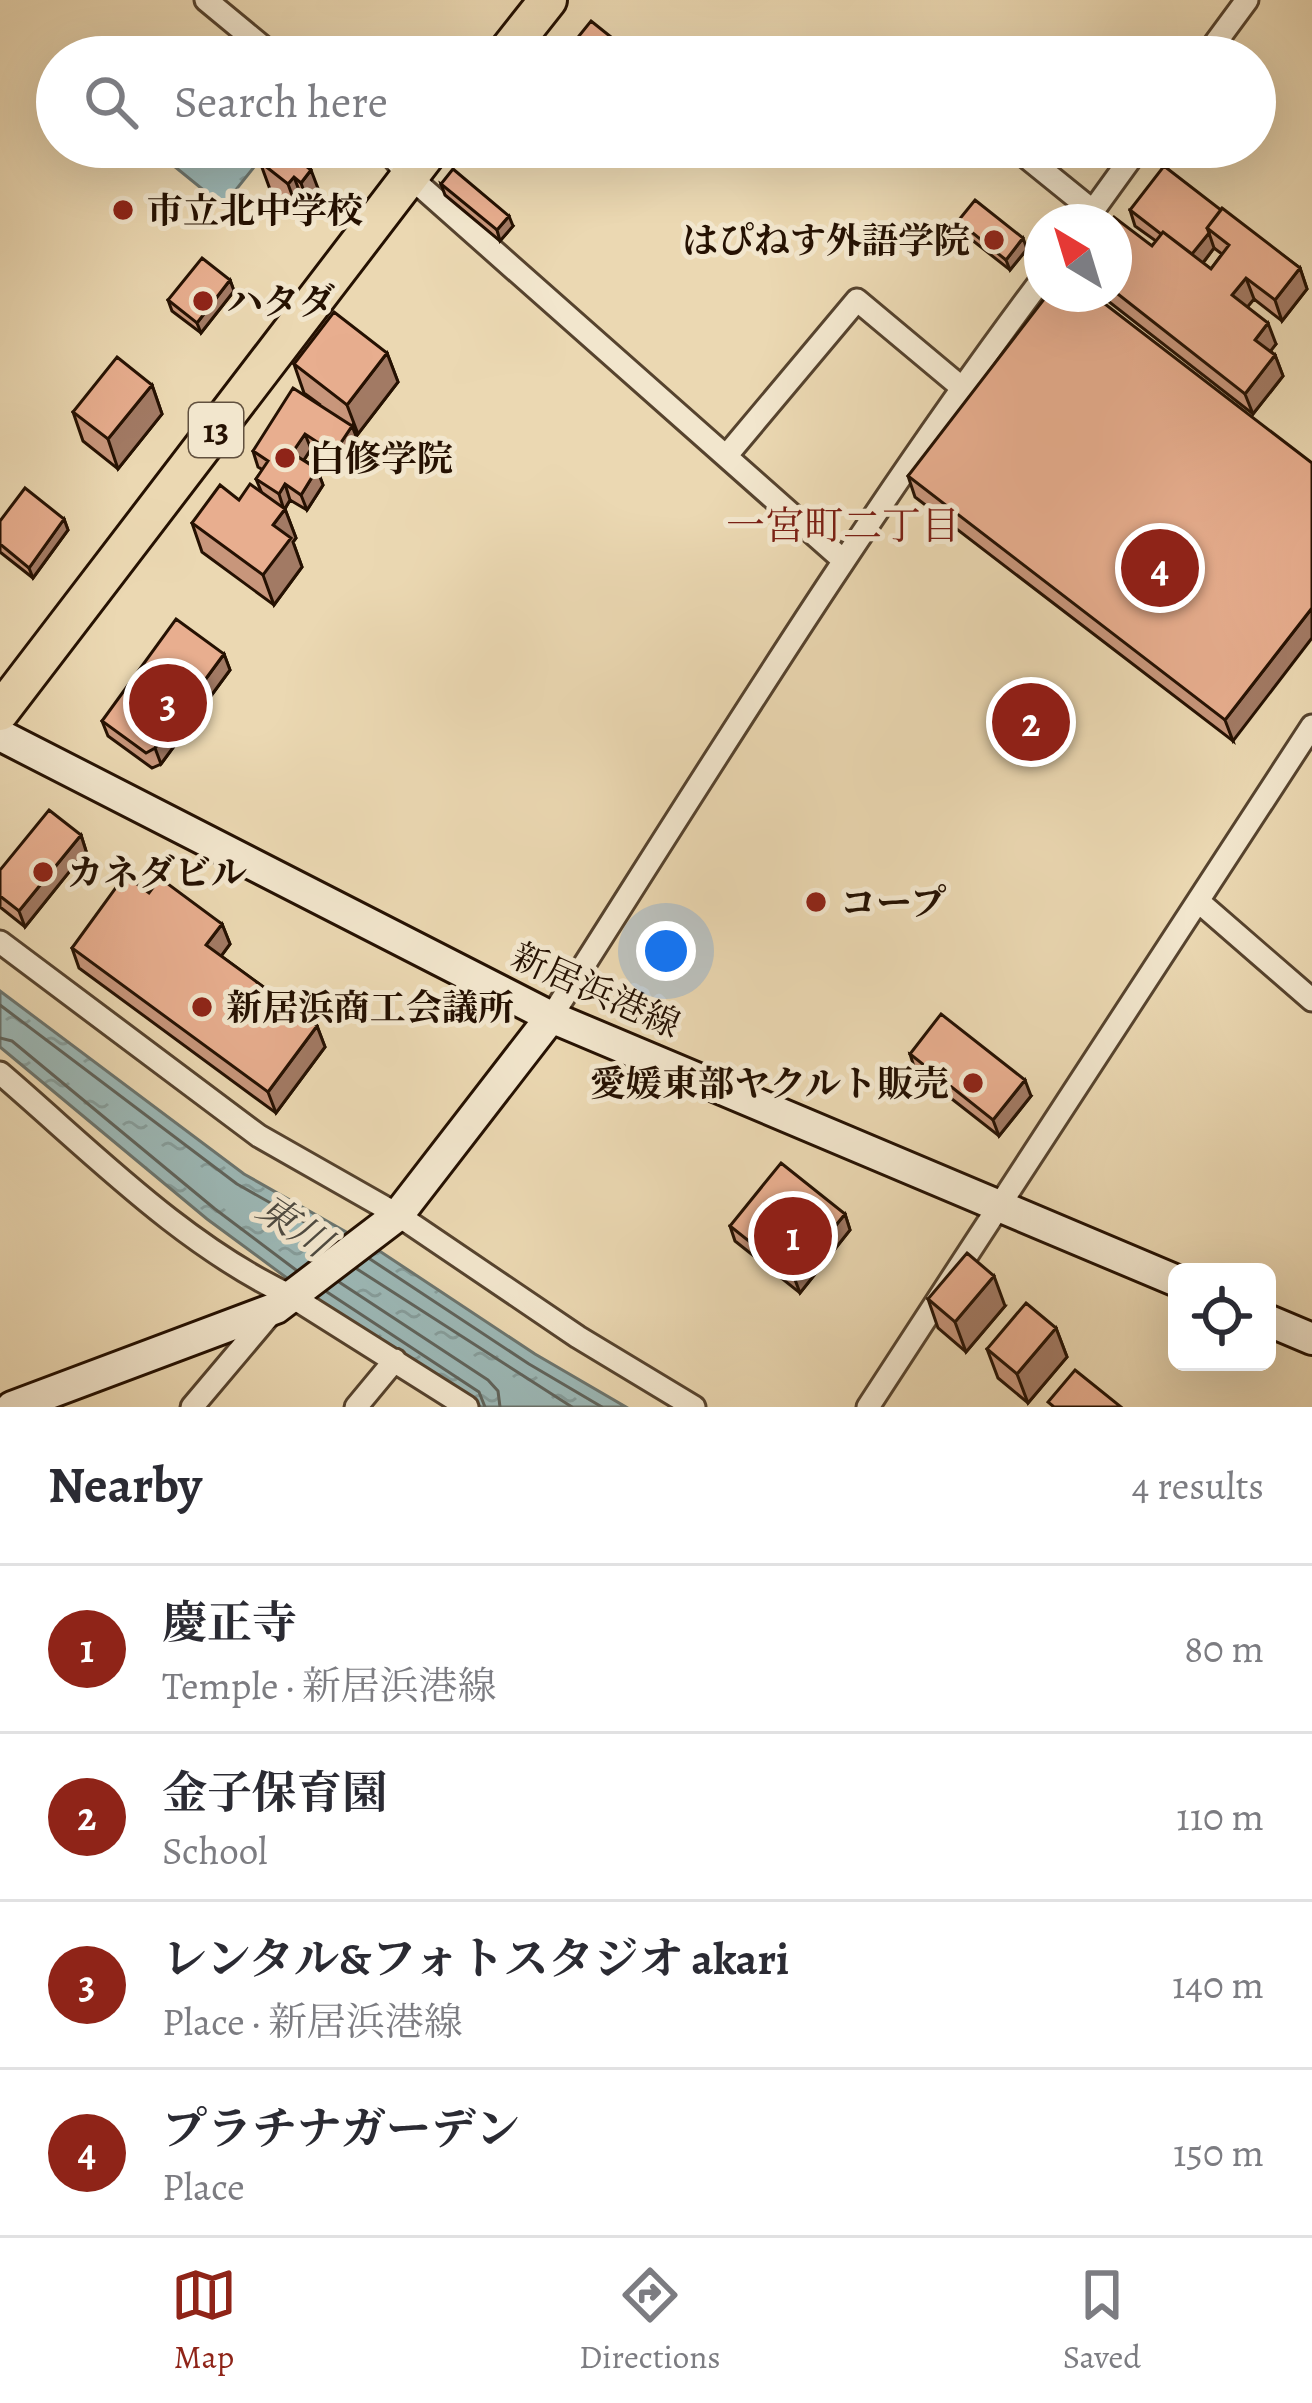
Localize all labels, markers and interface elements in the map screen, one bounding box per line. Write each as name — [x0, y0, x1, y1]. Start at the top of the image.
search box — [36, 36, 1276, 168]
icon: search — [78, 69, 144, 135]
text: Search here — [174, 71, 388, 133]
place label: 市立北中学校 — [147, 186, 363, 235]
marker: 市立北中学校 — [110, 197, 136, 223]
north arrow — [1024, 204, 1132, 312]
place label: はぴねす外語学院 — [682, 216, 970, 265]
marker: はぴねす外語学院 — [981, 227, 1007, 253]
place label: ハタダ — [227, 277, 335, 326]
marker: ハタダ — [190, 288, 216, 314]
road number: 13 — [189, 403, 243, 457]
place label: 白修学院 — [309, 434, 453, 483]
marker: 白修学院 — [272, 445, 298, 471]
district label: 一宮町二丁目 — [726, 499, 960, 552]
pin: 4 — [1121, 523, 1199, 613]
pin: 3 — [129, 658, 207, 748]
pin: 2 — [992, 677, 1070, 767]
place label: カネダビル — [67, 848, 247, 897]
marker: カネダビル — [30, 859, 56, 885]
place label: コープ — [840, 878, 946, 927]
marker: コープ — [803, 889, 829, 915]
your location — [636, 921, 696, 981]
street label: 新居浜港線 — [504, 931, 688, 1049]
place label: 新居浜商工会議所 — [226, 983, 514, 1032]
marker: 新居浜商工会議所 — [189, 994, 215, 1020]
place label: 愛媛東部ヤクルト販売 — [590, 1059, 949, 1108]
marker: 愛媛東部ヤクルト販売 — [960, 1070, 986, 1096]
water label: 東川 — [247, 1181, 344, 1271]
pin: 1 — [754, 1191, 832, 1281]
map controls — [1168, 1263, 1276, 1371]
button: locate — [1168, 1263, 1276, 1371]
text: Nearby — [48, 1450, 202, 1520]
text: 4 results — [1132, 1459, 1264, 1512]
text: 慶正寺 — [162, 1592, 297, 1654]
text: 1 — [80, 1622, 94, 1675]
text: 80 m — [1184, 1622, 1264, 1675]
text: Temple · 新居浜港線 — [162, 1659, 497, 1712]
text: 金子保育園 — [162, 1762, 387, 1824]
text: 2 — [78, 1790, 96, 1843]
text: 110 m — [1176, 1790, 1264, 1843]
text: School — [162, 1824, 268, 1877]
text: レンタル&フォトスタジオ akari — [162, 1928, 789, 1990]
text: 3 — [79, 1958, 95, 2011]
text: 140 m — [1172, 1958, 1264, 2011]
text: Place · 新居浜港線 — [162, 1995, 463, 2048]
text: プラチナガーデン — [162, 2098, 520, 2160]
text: 4 — [78, 2126, 96, 2179]
text: 150 m — [1173, 2126, 1264, 2179]
text: Place — [162, 2160, 245, 2213]
tab: Map — [171, 2262, 237, 2379]
tab: Directions — [579, 2262, 721, 2379]
tab: Saved — [1063, 2262, 1141, 2379]

